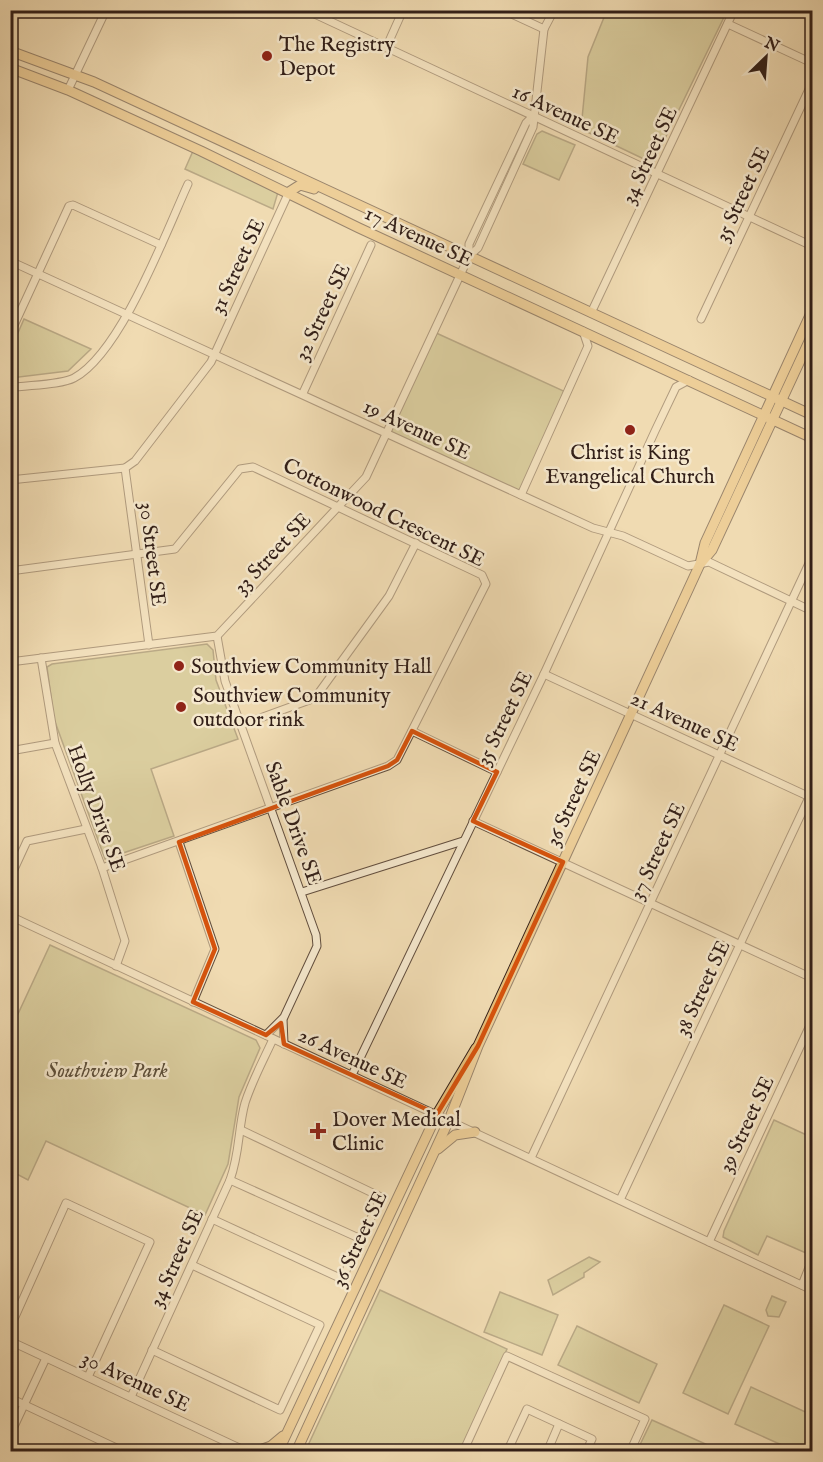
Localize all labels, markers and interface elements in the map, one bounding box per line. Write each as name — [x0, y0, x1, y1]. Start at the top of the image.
north arrow — [736, 27, 796, 87]
place label: The Registry Depot — [279, 32, 396, 83]
text: N — [760, 33, 782, 57]
marker: The Registry Depot — [260, 49, 274, 63]
street label: 16 Avenue SE — [507, 79, 623, 152]
street label: 34 Street SE — [616, 102, 685, 209]
street label: 35 Street SE — [710, 143, 777, 247]
street label: 17 Avenue SE — [360, 201, 477, 274]
street label: 31 Street SE — [205, 215, 272, 319]
street label: 32 Street SE — [289, 260, 358, 366]
street label: 19 Avenue SE — [358, 394, 474, 467]
marker: Christ is King Evangelical Church — [623, 423, 637, 437]
place label: Christ is King Evangelical Church — [545, 440, 715, 491]
street label: Cottonwood Crescent SE — [278, 453, 489, 574]
street label: 30 Street SE — [132, 501, 171, 608]
street label: 33 Street SE — [228, 507, 318, 601]
place label: Southview Community Hall — [191, 654, 432, 681]
marker: Southview Community Hall — [172, 659, 186, 673]
street label: 35 Street SE — [471, 667, 540, 770]
place label: Southview Community outdoor rink — [193, 683, 391, 734]
street label: 21 Avenue SE — [626, 686, 743, 759]
marker: Southview Community outdoor rink — [174, 700, 188, 714]
street label: Holly Drive SE — [60, 741, 131, 876]
street label: 36 Street SE — [540, 746, 608, 851]
street label: Sable Drive SE — [258, 758, 327, 889]
street label: 37 Street SE — [624, 799, 693, 905]
street label: 38 Street SE — [669, 936, 737, 1041]
street label: 26 Avenue SE — [293, 1022, 411, 1096]
park label: Southview Park — [46, 1058, 168, 1085]
street label: 39 Street SE — [713, 1072, 782, 1177]
place label: Dover Medical Clinic — [332, 1107, 461, 1158]
marker: Dover Medical Clinic — [309, 1122, 327, 1140]
street label: 36 Street SE — [326, 1187, 394, 1292]
street label: 34 Street SE — [144, 1205, 211, 1312]
street label: 30 Avenue SE — [77, 1345, 194, 1419]

